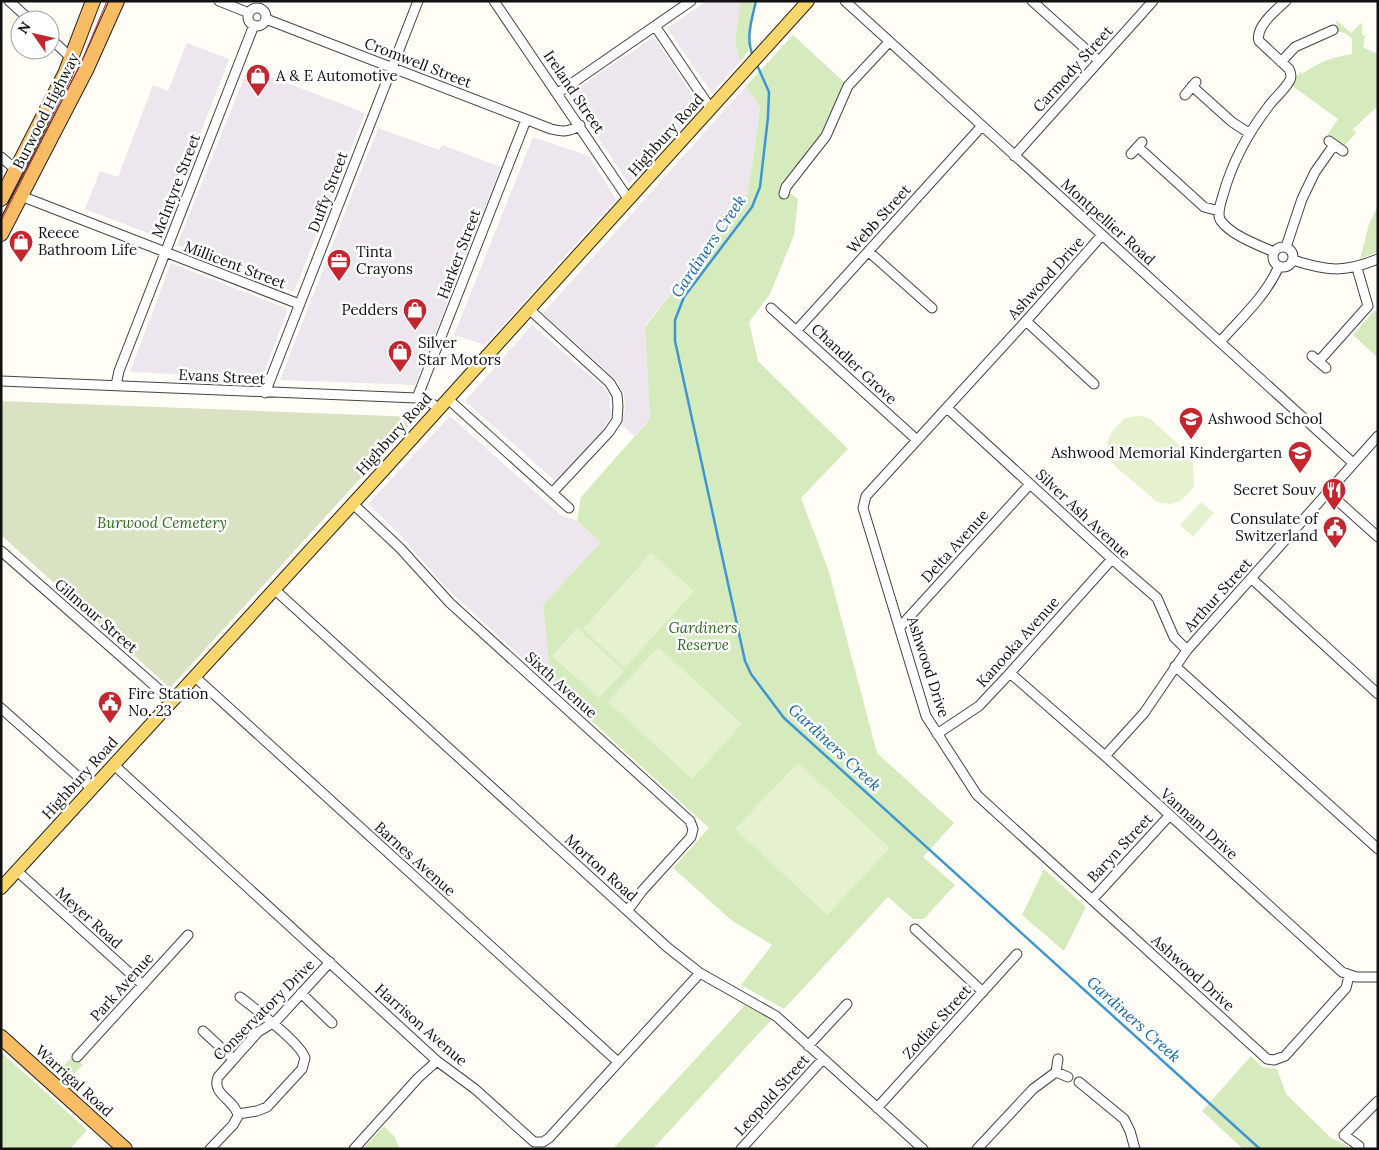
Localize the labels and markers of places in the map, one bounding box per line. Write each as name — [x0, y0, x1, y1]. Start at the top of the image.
shop icon: A & E Automotive — [245, 63, 271, 97]
place label: A & E Automotive — [275, 66, 398, 85]
place label: Reece Bathroom Life — [38, 223, 137, 259]
shop icon: Reece Bathroom Life — [8, 229, 34, 263]
place label: Tinta Crayons — [356, 242, 413, 278]
office icon: Tinta Crayons — [326, 248, 352, 282]
shop icon: Pedders — [402, 297, 428, 331]
place label: Pedders — [341, 300, 398, 319]
place label: Silver Star Motors — [418, 333, 501, 369]
shop icon: Silver Star Motors — [387, 339, 413, 373]
school or university icon: Ashwood School — [1178, 406, 1204, 440]
place label: Ashwood School — [1207, 409, 1323, 428]
school or university icon: Ashwood Memorial Kindergarten — [1287, 440, 1313, 474]
place label: Ashwood Memorial Kindergarten — [1050, 443, 1282, 462]
restaurant icon: Secret Souv — [1321, 477, 1347, 511]
place label: Secret Souv — [1234, 480, 1316, 499]
place label: Consulate of Switzerland — [1230, 509, 1319, 545]
public building icon: Consulate of Switzerland — [1322, 515, 1348, 549]
place label: Fire Station No. 23 — [128, 684, 209, 720]
public building icon: Fire Station No. 23 — [97, 690, 123, 724]

